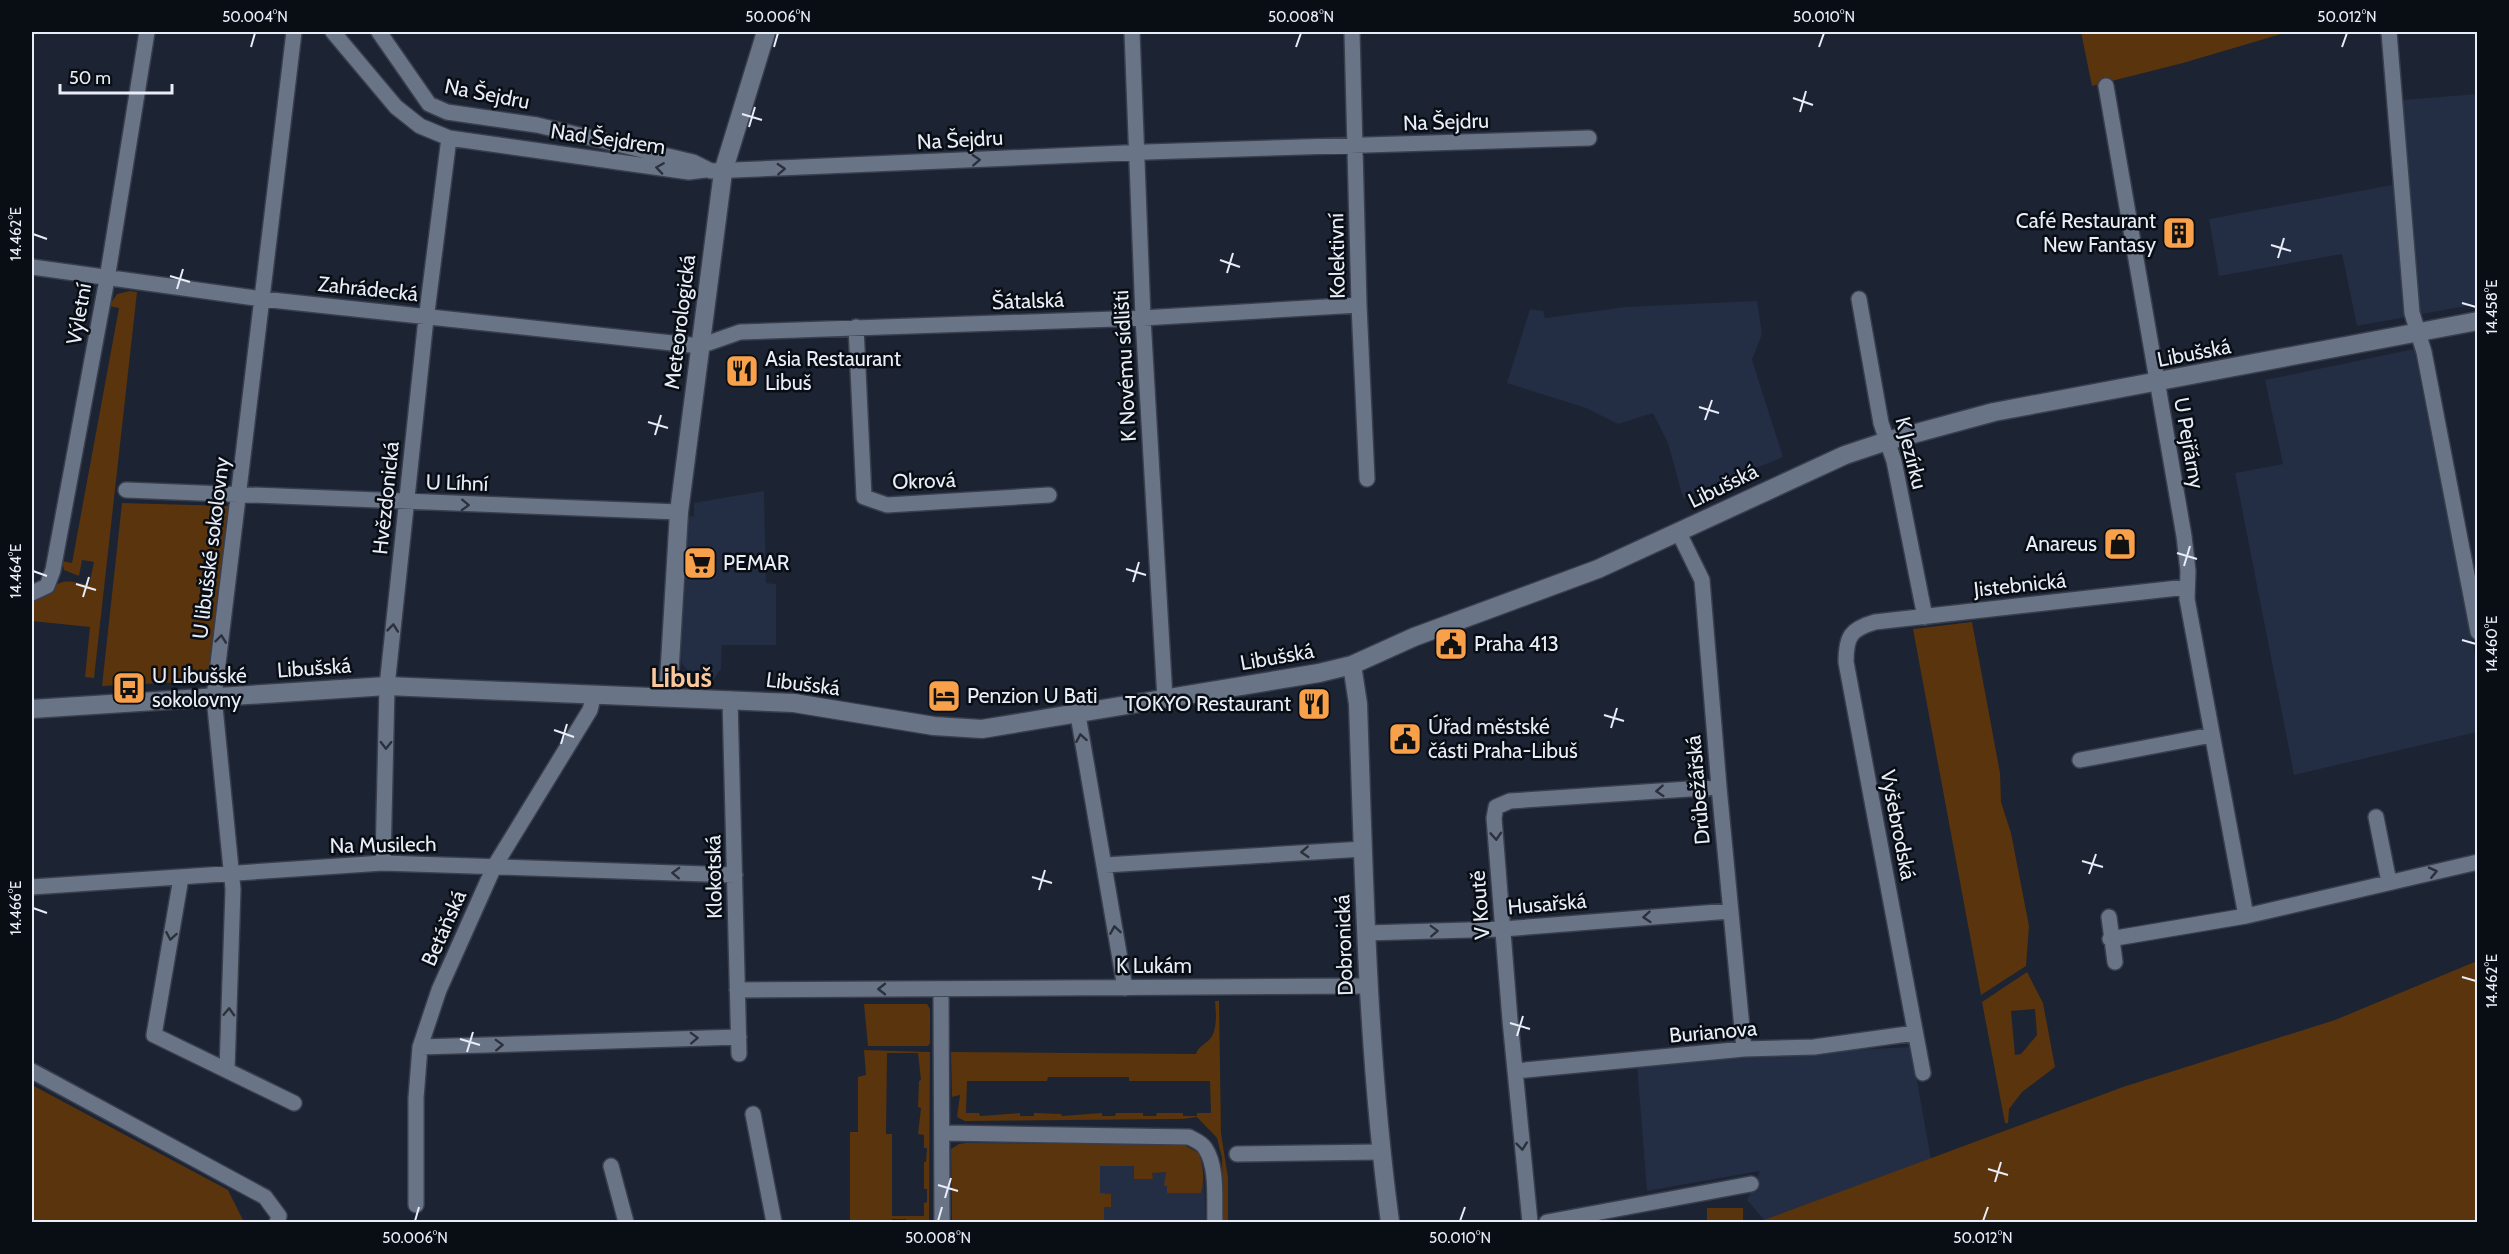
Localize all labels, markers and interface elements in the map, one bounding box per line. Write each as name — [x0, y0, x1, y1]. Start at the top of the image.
text: 50.004°N — [222, 8, 288, 26]
text: 50.006°N — [745, 8, 811, 26]
text: 50.008°N — [1268, 8, 1334, 26]
text: 50.010°N — [1793, 8, 1855, 26]
text: 50.012°N — [2317, 8, 2377, 26]
scale bar — [60, 57, 172, 95]
text: 50 m — [69, 67, 111, 89]
street label: Na Šejdru — [442, 73, 532, 115]
street label: Na Šejdru — [1402, 108, 1490, 136]
street label: Nad Šejdrem — [549, 118, 667, 160]
street label: Na Šejdru — [916, 125, 1004, 155]
one-way arrow — [971, 154, 980, 166]
one-way arrow — [656, 162, 665, 174]
one-way arrow — [777, 162, 786, 175]
text: 14.462°E — [7, 207, 25, 261]
place label: Café Restaurant New Fantasy — [2016, 208, 2156, 257]
street label: Kolektivní — [1323, 212, 1350, 299]
building icon: Café Restaurant New Fantasy — [2161, 215, 2197, 251]
street label: Meteorologická — [659, 253, 700, 391]
street label: Zahrádecká — [317, 271, 419, 306]
text: 14.458°E — [2483, 279, 2501, 335]
street label: Výletní — [61, 281, 96, 347]
street label: Šátalská — [991, 287, 1065, 314]
street label: K Novému sídlišti — [1108, 290, 1141, 443]
street label: Libušská — [2155, 333, 2233, 372]
place label: Asia Restaurant Libuš — [765, 346, 901, 395]
restaurant icon: Asia Restaurant Libuš — [724, 353, 760, 389]
street label: U Pejřárny — [2168, 395, 2210, 491]
street label: K Jezírku — [1890, 414, 1933, 492]
street label: Hvězdonická — [367, 440, 404, 556]
street label: U libušské sokolovny — [187, 455, 234, 640]
street label: Libušská — [1684, 458, 1762, 513]
street label: Okrová — [892, 467, 956, 494]
street label: U Líhní — [425, 469, 489, 496]
one-way arrow — [461, 498, 470, 511]
shop icon: Anareus — [2102, 526, 2138, 562]
place label: Anareus — [2025, 531, 2097, 556]
text: 14.464°E — [7, 544, 25, 598]
supermarket icon: PEMAR — [682, 545, 718, 581]
place label: PEMAR — [723, 550, 790, 575]
street label: Jistebnická — [1971, 567, 2067, 602]
text: 14.460°E — [2483, 616, 2501, 672]
one-way arrow — [386, 623, 399, 633]
public building icon: Praha 413 — [1433, 626, 1469, 662]
place label: Praha 413 — [1474, 631, 1559, 656]
one-way arrow — [215, 634, 227, 643]
street label: Libušská — [1238, 638, 1316, 675]
street label: Libušská — [276, 652, 352, 683]
district label: Libuš — [650, 661, 712, 694]
place label: U Libušské sokolovny — [152, 663, 247, 712]
street label: Libušská — [765, 667, 842, 700]
bus stop icon: U Libušské sokolovny — [111, 670, 147, 706]
hotel icon: Penzion U Bati — [926, 678, 962, 714]
place label: Penzion U Bati — [967, 683, 1097, 708]
restaurant icon: TOKYO Restaurant — [1296, 686, 1332, 722]
place label: TOKYO Restaurant — [1125, 691, 1291, 716]
place label: Úřad městské části Praha-Libuš — [1428, 714, 1578, 763]
public building icon: Úřad městské části Praha-Libuš — [1387, 721, 1423, 757]
one-way arrow — [1075, 733, 1088, 743]
street label: Drůbežářská — [1680, 734, 1715, 846]
one-way arrow — [380, 740, 392, 749]
street label: Vyšebrodská — [1876, 768, 1921, 882]
one-way arrow — [1656, 784, 1665, 797]
street label: Na Musilech — [329, 831, 437, 858]
one-way arrow — [1489, 831, 1502, 840]
street label: Klokotská — [700, 835, 727, 919]
one-way arrow — [1300, 846, 1309, 859]
one-way arrow — [2428, 866, 2438, 879]
one-way arrow — [672, 867, 681, 880]
street label: V Koutě — [1465, 869, 1494, 940]
text: 14.466°E — [7, 881, 25, 935]
street label: Betáňská — [416, 886, 471, 970]
street label: Husařská — [1506, 888, 1587, 919]
street label: Dobronická — [1329, 894, 1358, 996]
one-way arrow — [1643, 911, 1652, 924]
one-way arrow — [1110, 925, 1122, 934]
one-way arrow — [1429, 925, 1438, 937]
one-way arrow — [165, 931, 178, 941]
street label: K Lukám — [1116, 953, 1192, 978]
text: 14.462°E — [2483, 954, 2501, 1008]
one-way arrow — [878, 983, 887, 995]
one-way arrow — [222, 1007, 235, 1016]
street label: Burianova — [1668, 1015, 1758, 1048]
one-way arrow — [690, 1032, 699, 1044]
one-way arrow — [495, 1038, 504, 1051]
one-way arrow — [1515, 1142, 1528, 1151]
text: 50.006°N — [382, 1229, 448, 1247]
text: 50.008°N — [905, 1229, 971, 1247]
text: 50.010°N — [1429, 1229, 1491, 1247]
text: 50.012°N — [1953, 1229, 2013, 1247]

